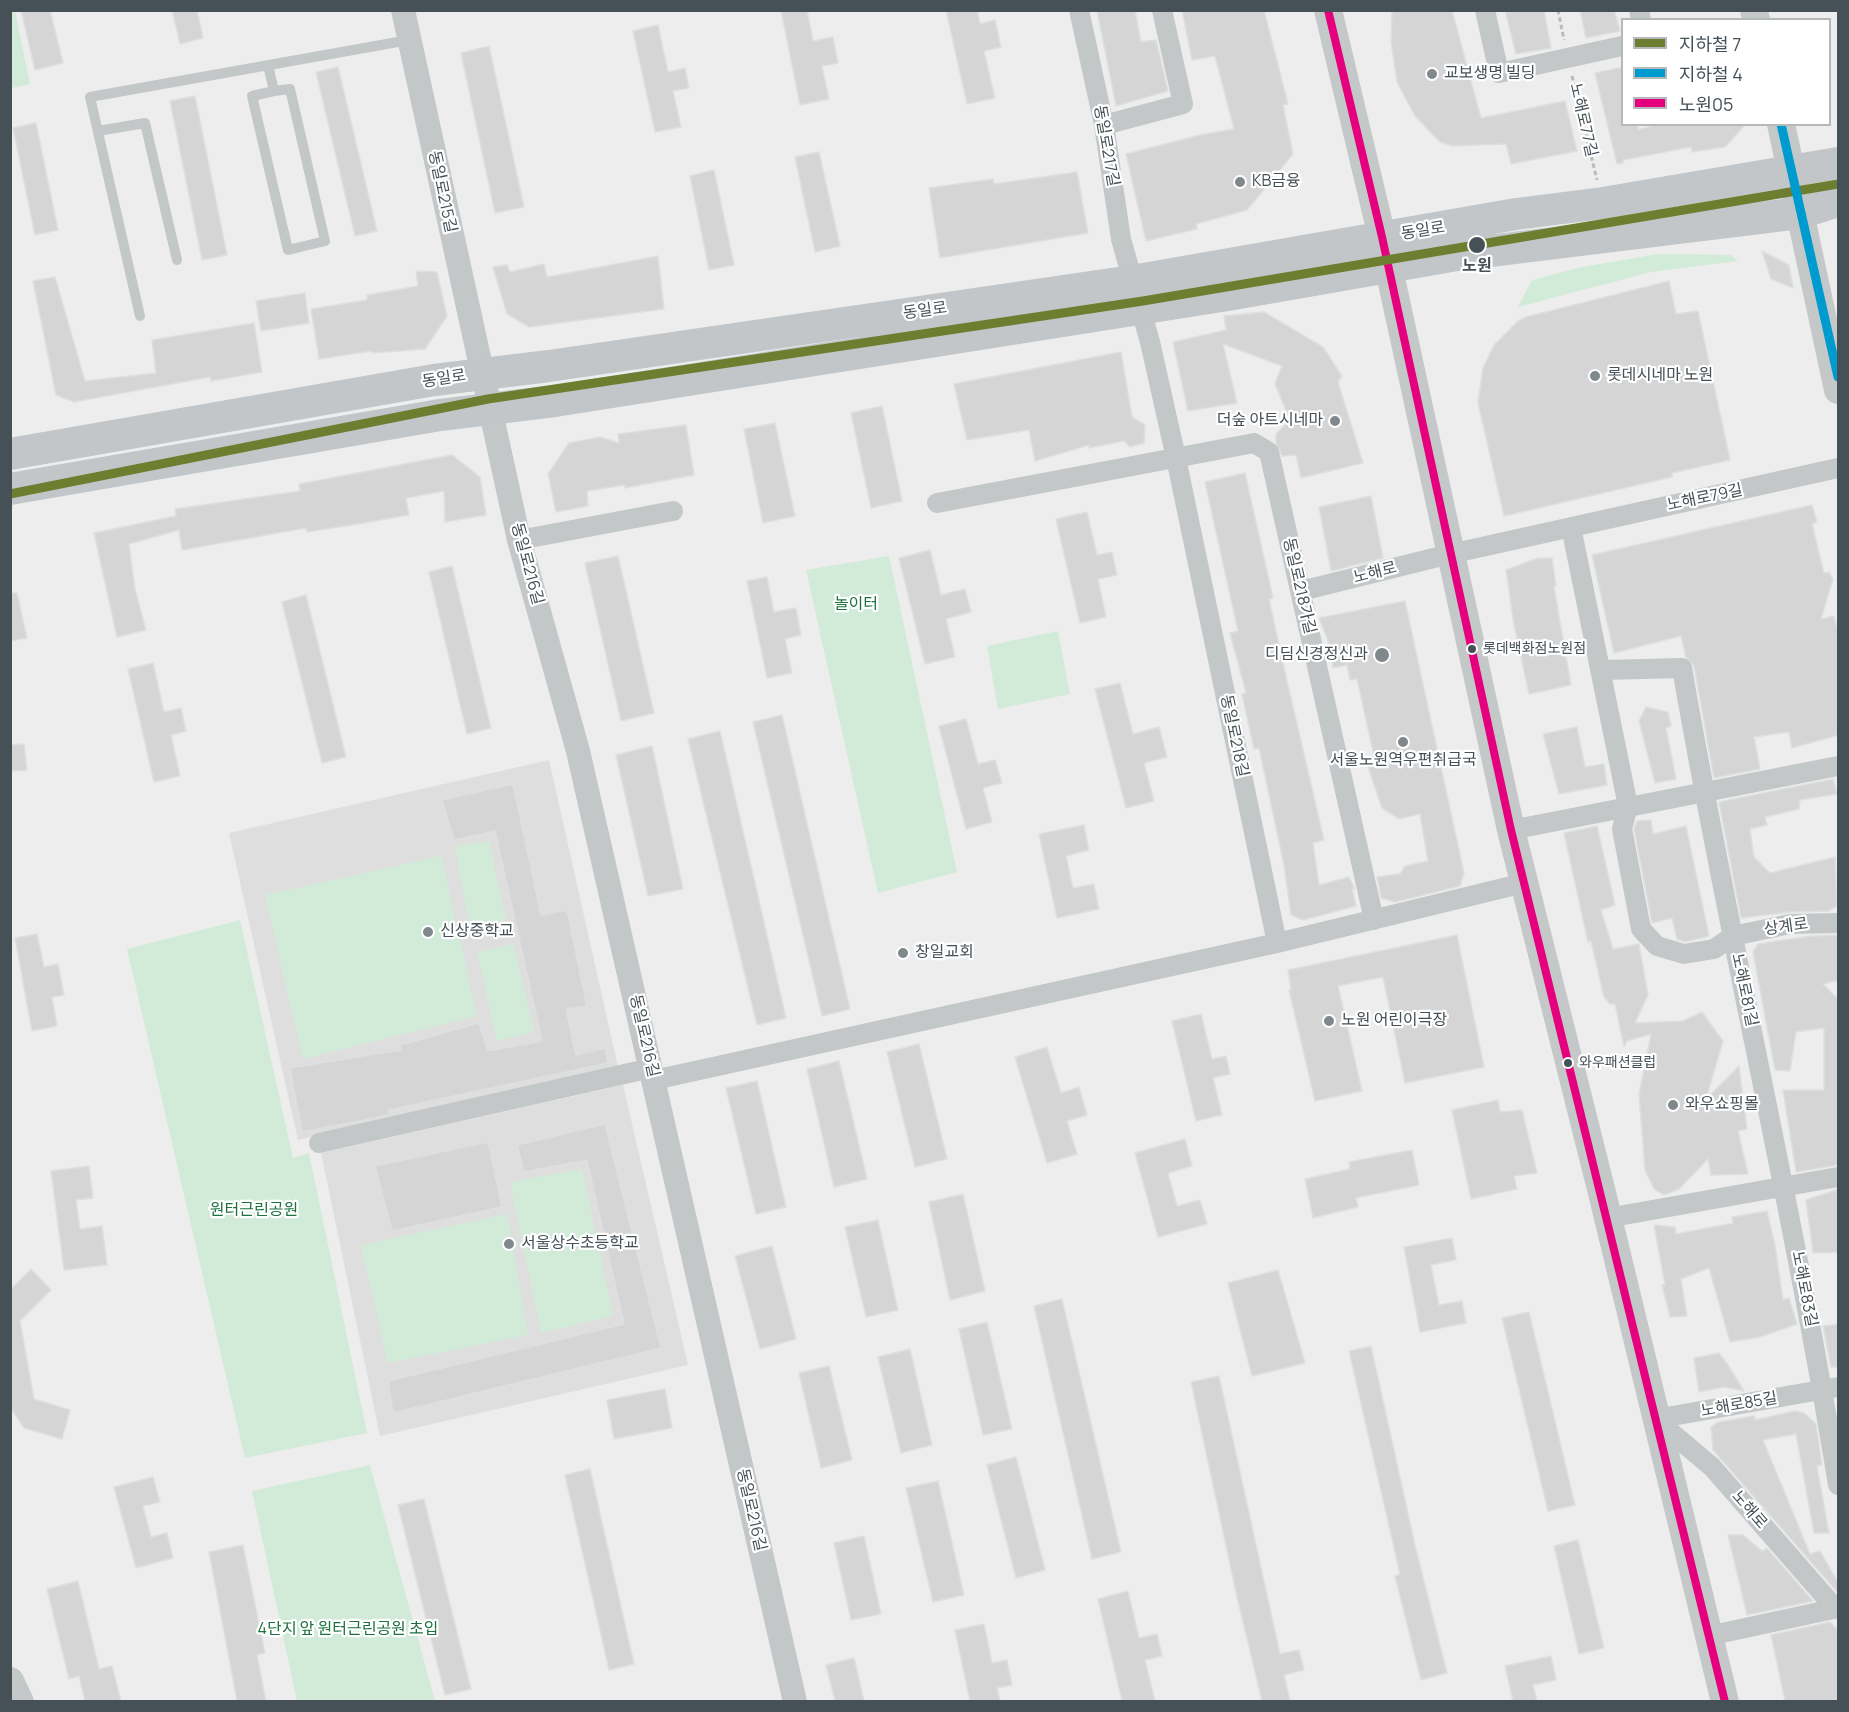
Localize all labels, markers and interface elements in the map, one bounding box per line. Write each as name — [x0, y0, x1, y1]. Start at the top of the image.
legend — [1621, 18, 1831, 126]
text: 지하철 7 — [1679, 32, 1741, 56]
text: 지하철 4 — [1679, 62, 1743, 86]
place label: 교보생명 빌딩 — [1444, 64, 1536, 84]
marker: 교보생명 빌딩 — [1425, 67, 1439, 81]
street label: 노해로77길 — [1565, 81, 1601, 159]
text: 노원05 — [1679, 92, 1734, 116]
street label: 동일로217길 — [1089, 104, 1123, 188]
street label: 동일로215길 — [424, 149, 460, 235]
place label: KB금융 — [1252, 172, 1301, 192]
marker: KB금융 — [1233, 175, 1247, 189]
street label: 동일로 — [1400, 218, 1446, 244]
marker: 노원 — [1467, 235, 1487, 255]
place label: 노원 — [1462, 257, 1492, 277]
street label: 동일로 — [902, 298, 948, 324]
street label: 동일로 — [421, 366, 467, 392]
place label: 롯데시네마 노원 — [1607, 366, 1713, 386]
marker: 롯데시네마 노원 — [1588, 369, 1602, 383]
place label: 더숲 아트시네마 — [1217, 411, 1323, 431]
marker: 더숲 아트시네마 — [1328, 414, 1342, 428]
street label: 노해로79길 — [1665, 481, 1745, 515]
street label: 동일로216길 — [507, 521, 547, 607]
street label: 동일로218가길 — [1279, 536, 1319, 636]
street label: 노해로 — [1351, 558, 1399, 588]
park label: 놀이터 — [834, 595, 878, 615]
place label: 롯데백화점노원점 — [1483, 641, 1586, 657]
marker: 롯데백화점노원점 — [1466, 643, 1478, 655]
place label: 디딤신경정신과 — [1265, 645, 1368, 665]
marker: 디딤신경정신과 — [1373, 646, 1391, 664]
street label: 동일로218길 — [1216, 693, 1252, 779]
marker: 서울노원역우편취급국 — [1396, 735, 1410, 749]
place label: 서울노원역우편취급국 — [1329, 751, 1477, 771]
street label: 상계로 — [1763, 914, 1809, 940]
place label: 신상중학교 — [440, 922, 514, 942]
marker: 신상중학교 — [421, 925, 435, 939]
place label: 창일교회 — [915, 943, 974, 963]
marker: 창일교회 — [896, 946, 910, 960]
street label: 노해로81길 — [1727, 952, 1761, 1028]
street label: 동일로216길 — [625, 993, 663, 1079]
place label: 노원 어린이극장 — [1341, 1011, 1447, 1031]
marker: 노원 어린이극장 — [1322, 1014, 1336, 1028]
place label: 와우패션클럽 — [1579, 1055, 1656, 1071]
marker: 와우패션클럽 — [1562, 1057, 1574, 1069]
place label: 와우쇼핑몰 — [1685, 1095, 1759, 1115]
marker: 와우쇼핑몰 — [1666, 1098, 1680, 1112]
park label: 원터근린공원 — [210, 1201, 298, 1221]
place label: 서울상수초등학교 — [521, 1234, 639, 1254]
marker: 서울상수초등학교 — [502, 1237, 516, 1251]
street label: 노해로83길 — [1787, 1249, 1821, 1329]
street label: 노해로85길 — [1699, 1389, 1779, 1421]
street label: 동일로216길 — [732, 1467, 770, 1553]
street label: 노해로 — [1727, 1487, 1771, 1533]
park label: 4단지 앞 원터근린공원 초입 — [258, 1620, 438, 1640]

